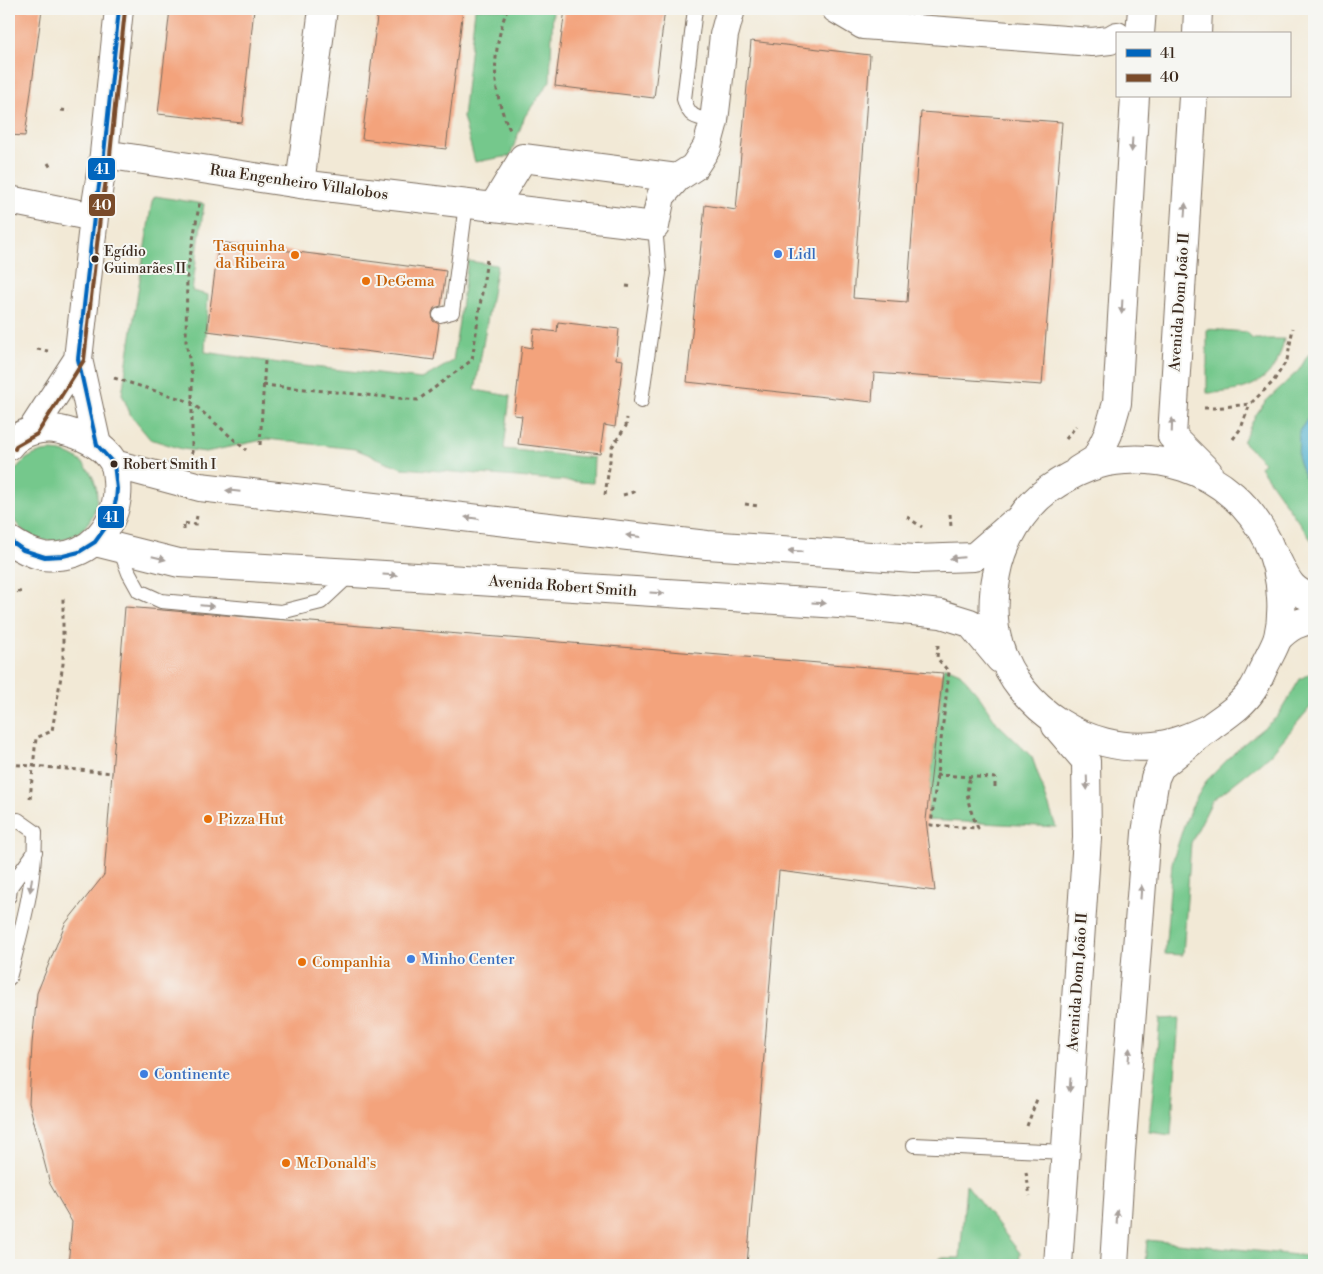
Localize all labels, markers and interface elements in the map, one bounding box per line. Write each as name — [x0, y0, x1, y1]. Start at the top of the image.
legend — [1116, 32, 1290, 98]
text: 41 — [1160, 44, 1176, 63]
text: 40 — [1160, 68, 1179, 87]
one-way arrow — [1127, 137, 1135, 153]
line badge: 41 — [87, 157, 116, 181]
text: 41 — [94, 161, 110, 179]
street label: Rua Engenheiro Villalobos — [208, 161, 389, 204]
line badge: 40 — [88, 193, 116, 217]
text: 40 — [92, 197, 112, 215]
one-way arrow — [1182, 202, 1190, 218]
street label: Avenida Dom João II — [1165, 232, 1194, 373]
place label: Tasquinha da Ribeira — [213, 237, 285, 273]
place label: Egídio Guimarães II — [104, 243, 187, 278]
place label: Lidl — [788, 245, 816, 264]
marker: Lidl — [772, 248, 784, 260]
marker: Tasquinha da Ribeira — [289, 249, 301, 261]
marker: Egídio Guimarães II — [90, 254, 100, 264]
place label: DeGema — [376, 272, 435, 291]
marker: DeGema — [360, 275, 372, 287]
one-way arrow — [1118, 299, 1126, 315]
one-way arrow — [1168, 416, 1176, 432]
place label: Robert Smith I — [123, 456, 217, 474]
marker: Robert Smith I — [109, 459, 119, 469]
one-way arrow — [225, 487, 241, 495]
line badge: 41 — [97, 505, 125, 529]
text: 41 — [103, 509, 119, 527]
one-way arrow — [463, 514, 479, 522]
one-way arrow — [625, 532, 641, 540]
one-way arrow — [787, 547, 803, 555]
one-way arrow — [151, 554, 166, 562]
one-way arrow — [949, 554, 965, 562]
one-way arrow — [383, 571, 399, 579]
street label: Avenida Robert Smith — [487, 572, 638, 601]
one-way arrow — [650, 589, 666, 597]
one-way arrow — [812, 600, 828, 608]
one-way arrow — [199, 602, 215, 610]
one-way arrow — [1083, 775, 1091, 791]
place label: Pizza Hut — [218, 810, 285, 829]
marker: Pizza Hut — [202, 813, 214, 825]
one-way arrow — [27, 877, 35, 893]
one-way arrow — [1138, 884, 1146, 900]
street label: Avenida Dom João II — [1063, 912, 1092, 1053]
place label: Minho Center — [421, 950, 515, 969]
place label: Companhia — [312, 953, 391, 972]
marker: Minho Center — [405, 953, 417, 965]
marker: Companhia — [296, 956, 308, 968]
one-way arrow — [1125, 1046, 1133, 1062]
place label: Continente — [154, 1065, 230, 1084]
marker: Continente — [138, 1068, 150, 1080]
one-way arrow — [1066, 1077, 1074, 1093]
place label: McDonald's — [296, 1154, 376, 1173]
marker: McDonald's — [280, 1157, 292, 1169]
one-way arrow — [1113, 1208, 1121, 1224]

